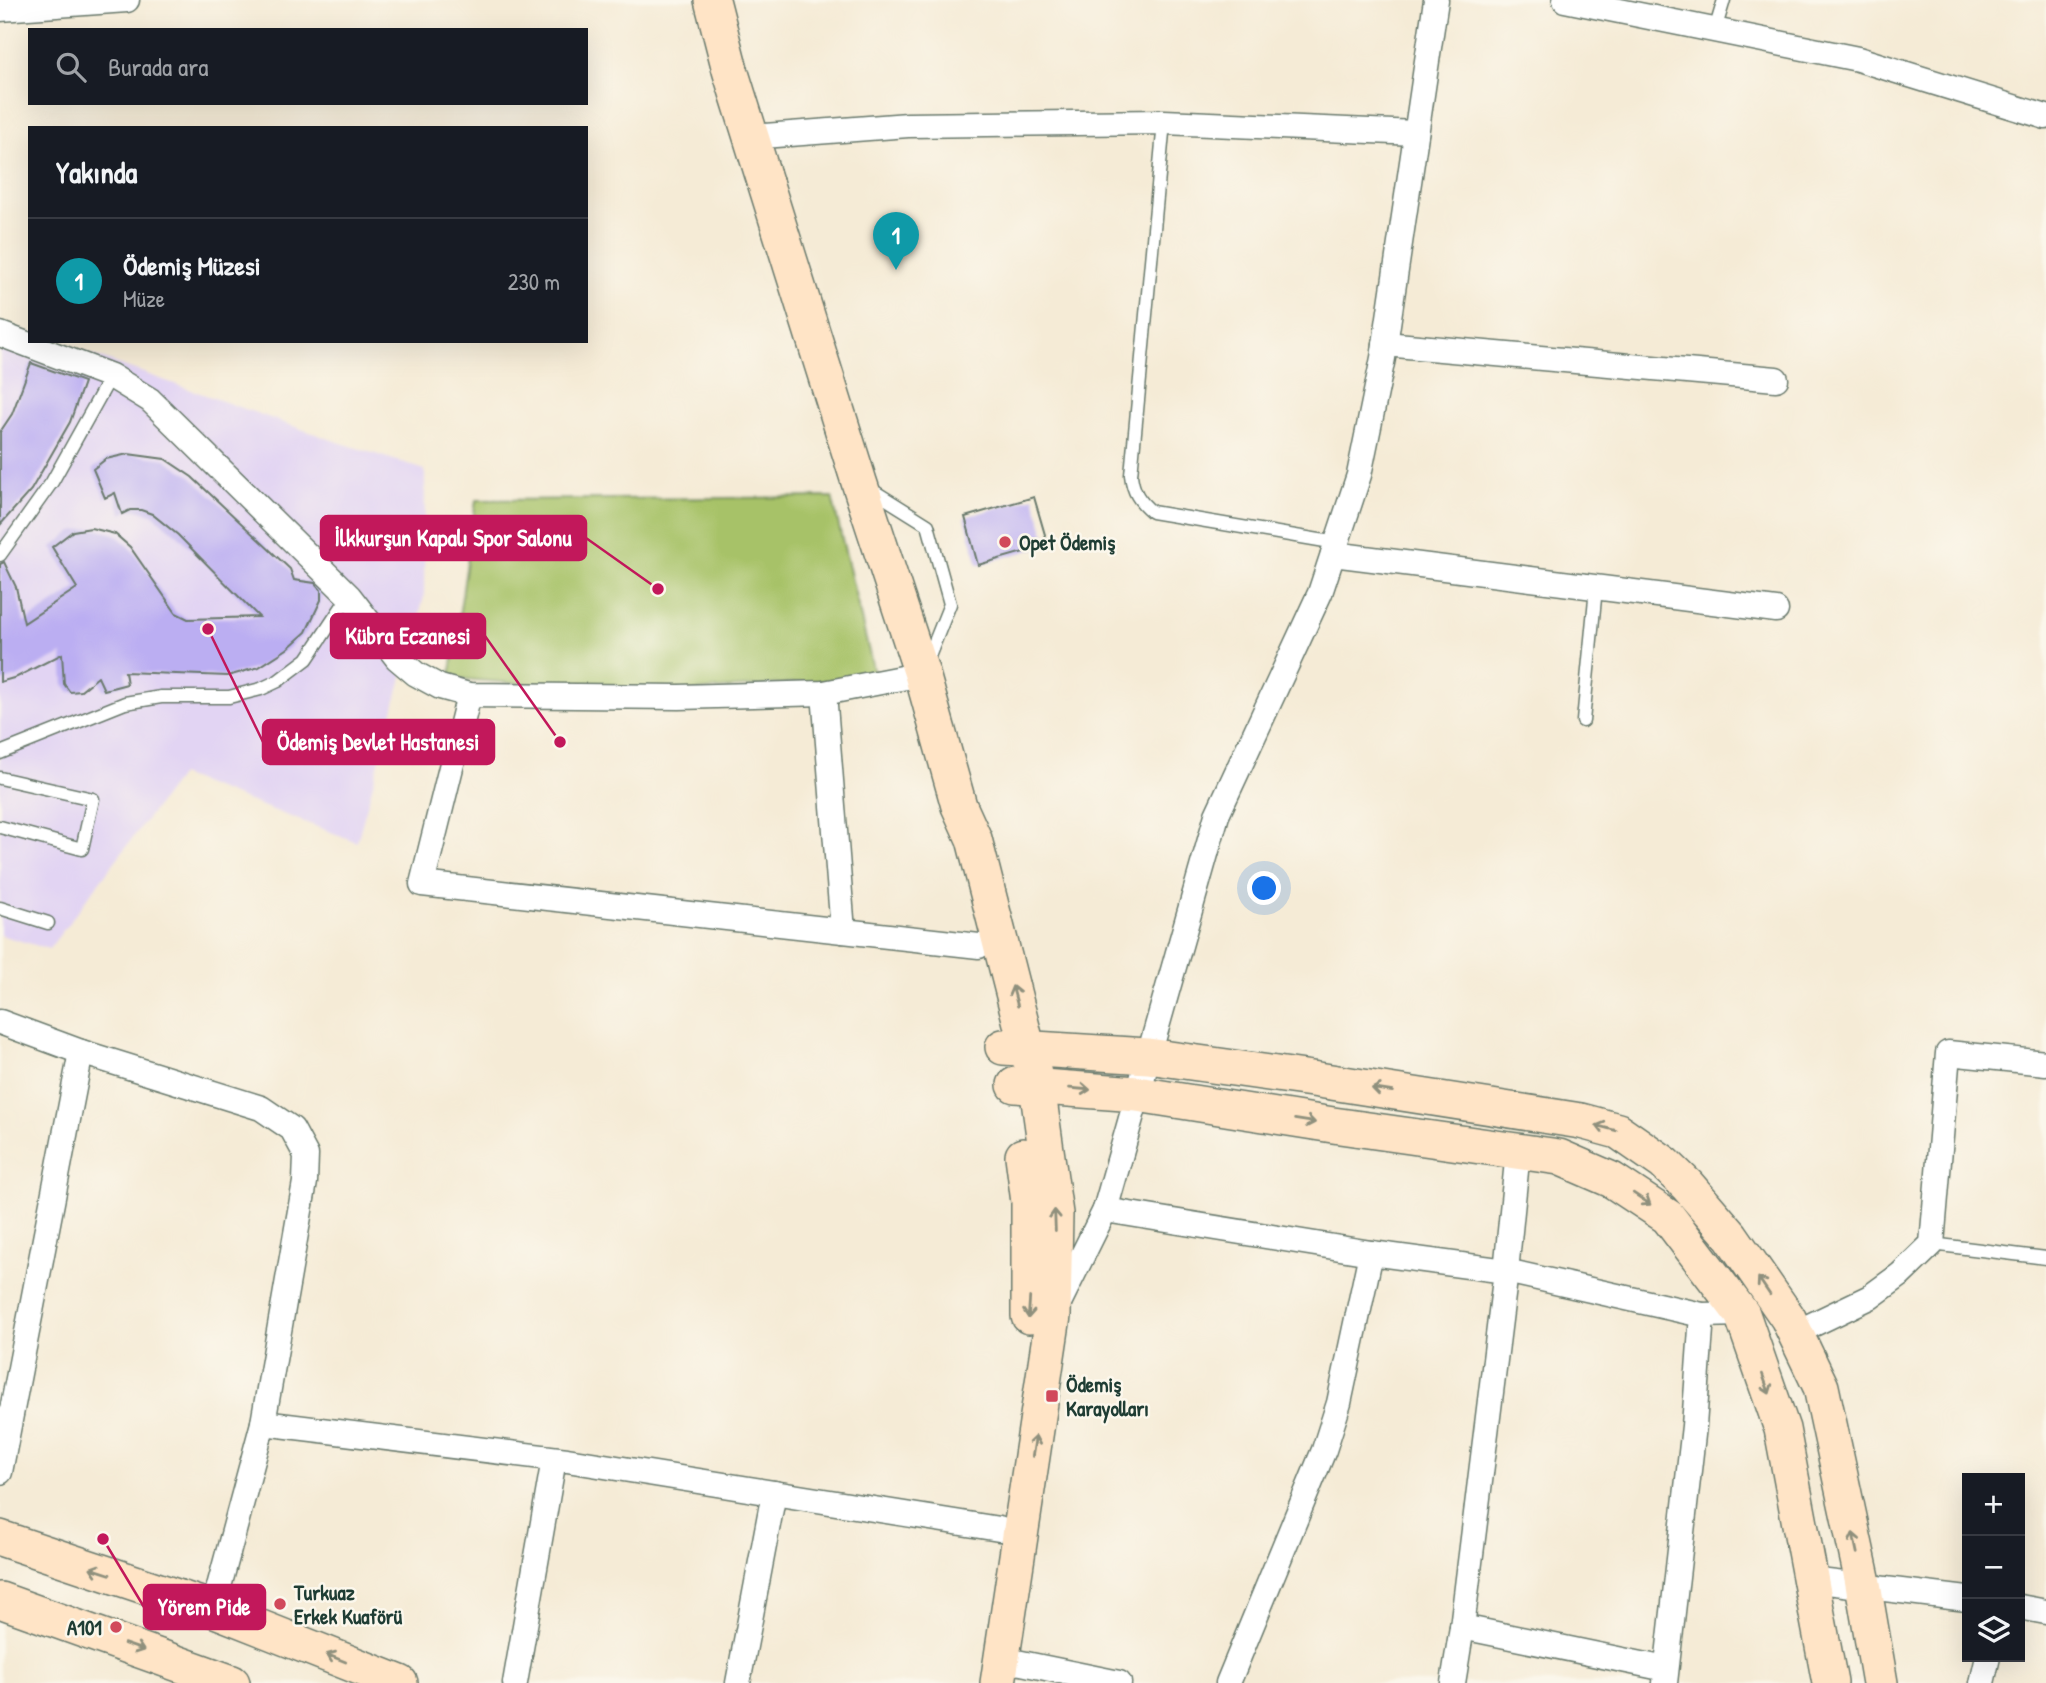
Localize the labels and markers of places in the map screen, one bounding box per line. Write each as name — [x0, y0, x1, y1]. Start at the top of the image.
pin: 1 — [873, 212, 919, 270]
callout: İlkkurşun Kapalı Spor Salonu — [321, 516, 586, 560]
place label: Opet Ödemiş — [1019, 528, 1115, 558]
marker: Opet Ödemiş — [997, 534, 1013, 550]
callout: Kübra Eczanesi — [331, 614, 485, 658]
callout: Ödemiş Devlet Hastanesi — [263, 720, 494, 764]
place label: Ödemiş Karayolları — [1066, 1370, 1149, 1424]
marker: Ödemiş Karayolları — [1044, 1388, 1060, 1404]
place label: Turkuaz Erkek Kuaförü — [293, 1578, 403, 1631]
callout: Yörem Pide — [144, 1585, 265, 1629]
marker: Turkuaz Erkek Kuaförü — [272, 1596, 288, 1612]
place label: A101 — [67, 1613, 102, 1642]
marker: A101 — [108, 1619, 124, 1635]

